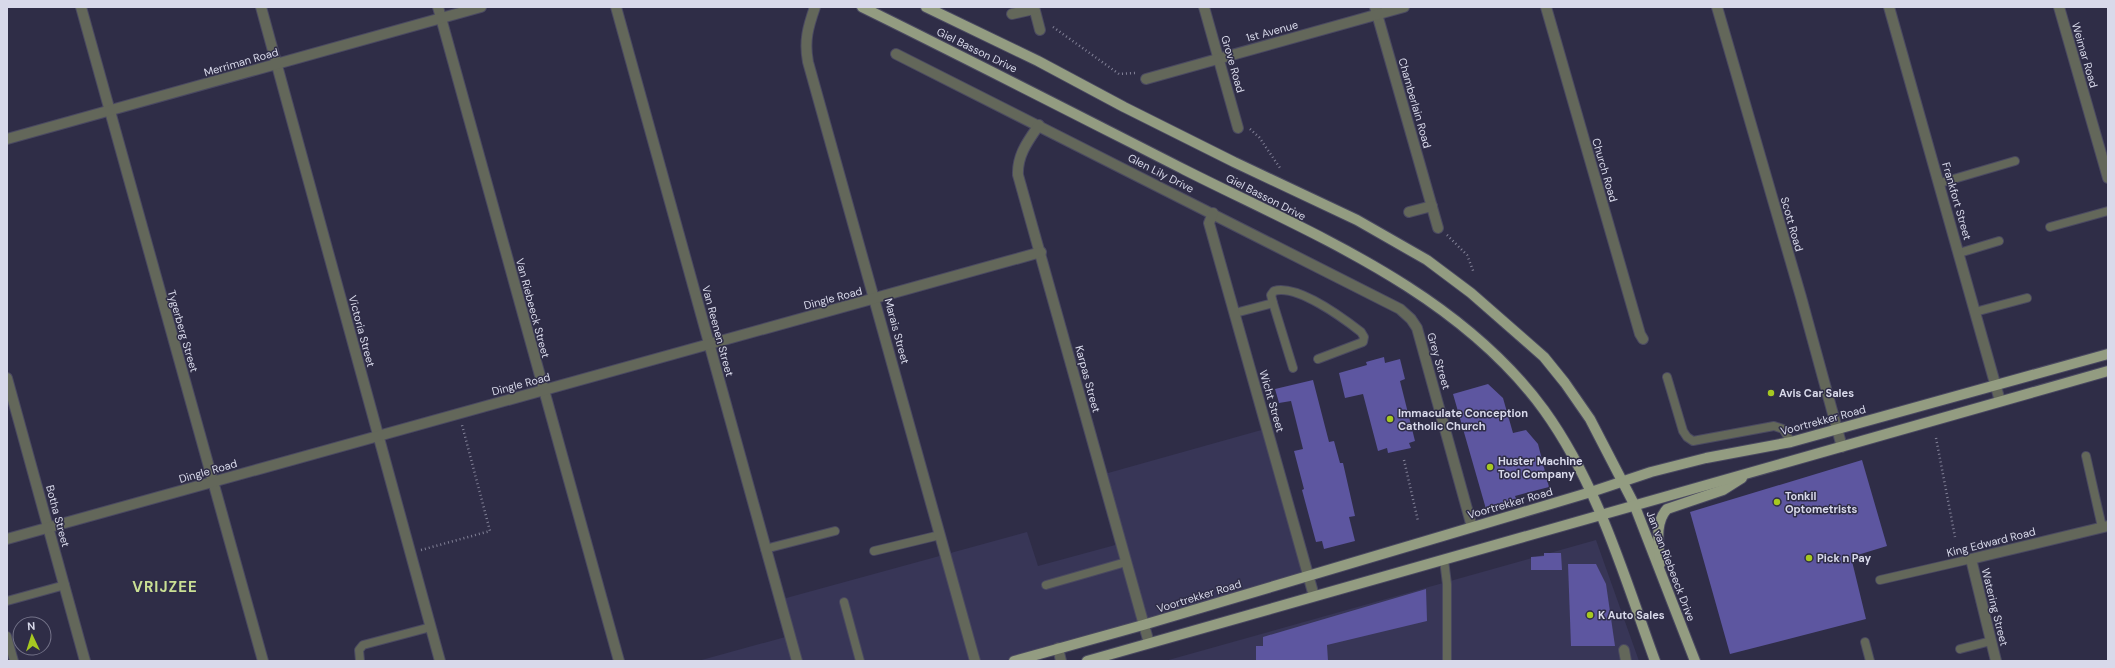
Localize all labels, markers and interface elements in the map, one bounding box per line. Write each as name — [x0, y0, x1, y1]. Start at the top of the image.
street label: 1st Avenue — [1244, 17, 1300, 45]
street label: Weimar Road — [2069, 21, 2101, 89]
street label: Giel Basson Drive — [934, 24, 1020, 76]
street label: Grove Road — [1218, 34, 1248, 94]
street label: Merriman Road — [202, 45, 280, 79]
street label: Chamberlain Road — [1395, 56, 1435, 150]
street label: Church Road — [1589, 137, 1621, 204]
street label: Glen Lily Drive — [1126, 150, 1196, 196]
street label: Frankfort Street — [1939, 160, 1975, 242]
street label: Giel Basson Drive — [1224, 171, 1308, 223]
street label: Scott Road — [1778, 195, 1806, 253]
street label: Van Riebeeck Street — [513, 257, 553, 359]
street label: Dingle Road — [802, 283, 864, 313]
street label: Van Reenen Street — [699, 284, 737, 378]
street label: Tygerberg Street — [165, 288, 201, 374]
street label: Victoria Street — [346, 294, 378, 368]
street label: Marais Street — [881, 297, 913, 365]
street label: Grey Street — [1424, 331, 1454, 391]
street label: Karpas Street — [1072, 344, 1104, 414]
street label: Wicht Street — [1256, 368, 1288, 434]
street label: Dingle Road — [490, 369, 552, 399]
place label: Avis Car Sales — [1779, 386, 1854, 400]
marker: Avis Car Sales — [1766, 388, 1776, 398]
street label: Voortrekker Road — [1779, 402, 1867, 438]
place label: Immaculate Conception Catholic Church — [1398, 406, 1528, 433]
marker: Immaculate Conception Catholic Church — [1385, 414, 1395, 424]
place label: Huster Machine Tool Company — [1498, 454, 1583, 481]
street label: Dingle Road — [177, 456, 239, 486]
marker: Huster Machine Tool Company — [1485, 462, 1495, 472]
street label: Botha Street — [43, 483, 73, 549]
street label: Voortrekker Road — [1466, 484, 1554, 522]
place label: Tonkil Optometrists — [1785, 489, 1858, 516]
marker: Tonkil Optometrists — [1772, 497, 1782, 507]
street label: Jan van Riebeeck Drive — [1643, 509, 1699, 623]
street label: King Edward Road — [1945, 524, 2037, 560]
place label: Pick n Pay — [1817, 551, 1871, 565]
marker: Pick n Pay — [1804, 553, 1814, 563]
street label: Watering Street — [1979, 567, 2011, 647]
street label: Voortrekker Road — [1155, 576, 1243, 616]
district label: VRIJZEE — [132, 577, 198, 597]
place label: K Auto Sales — [1598, 608, 1665, 622]
marker: K Auto Sales — [1585, 610, 1595, 620]
north arrow — [12, 616, 52, 656]
text: N — [27, 619, 36, 633]

